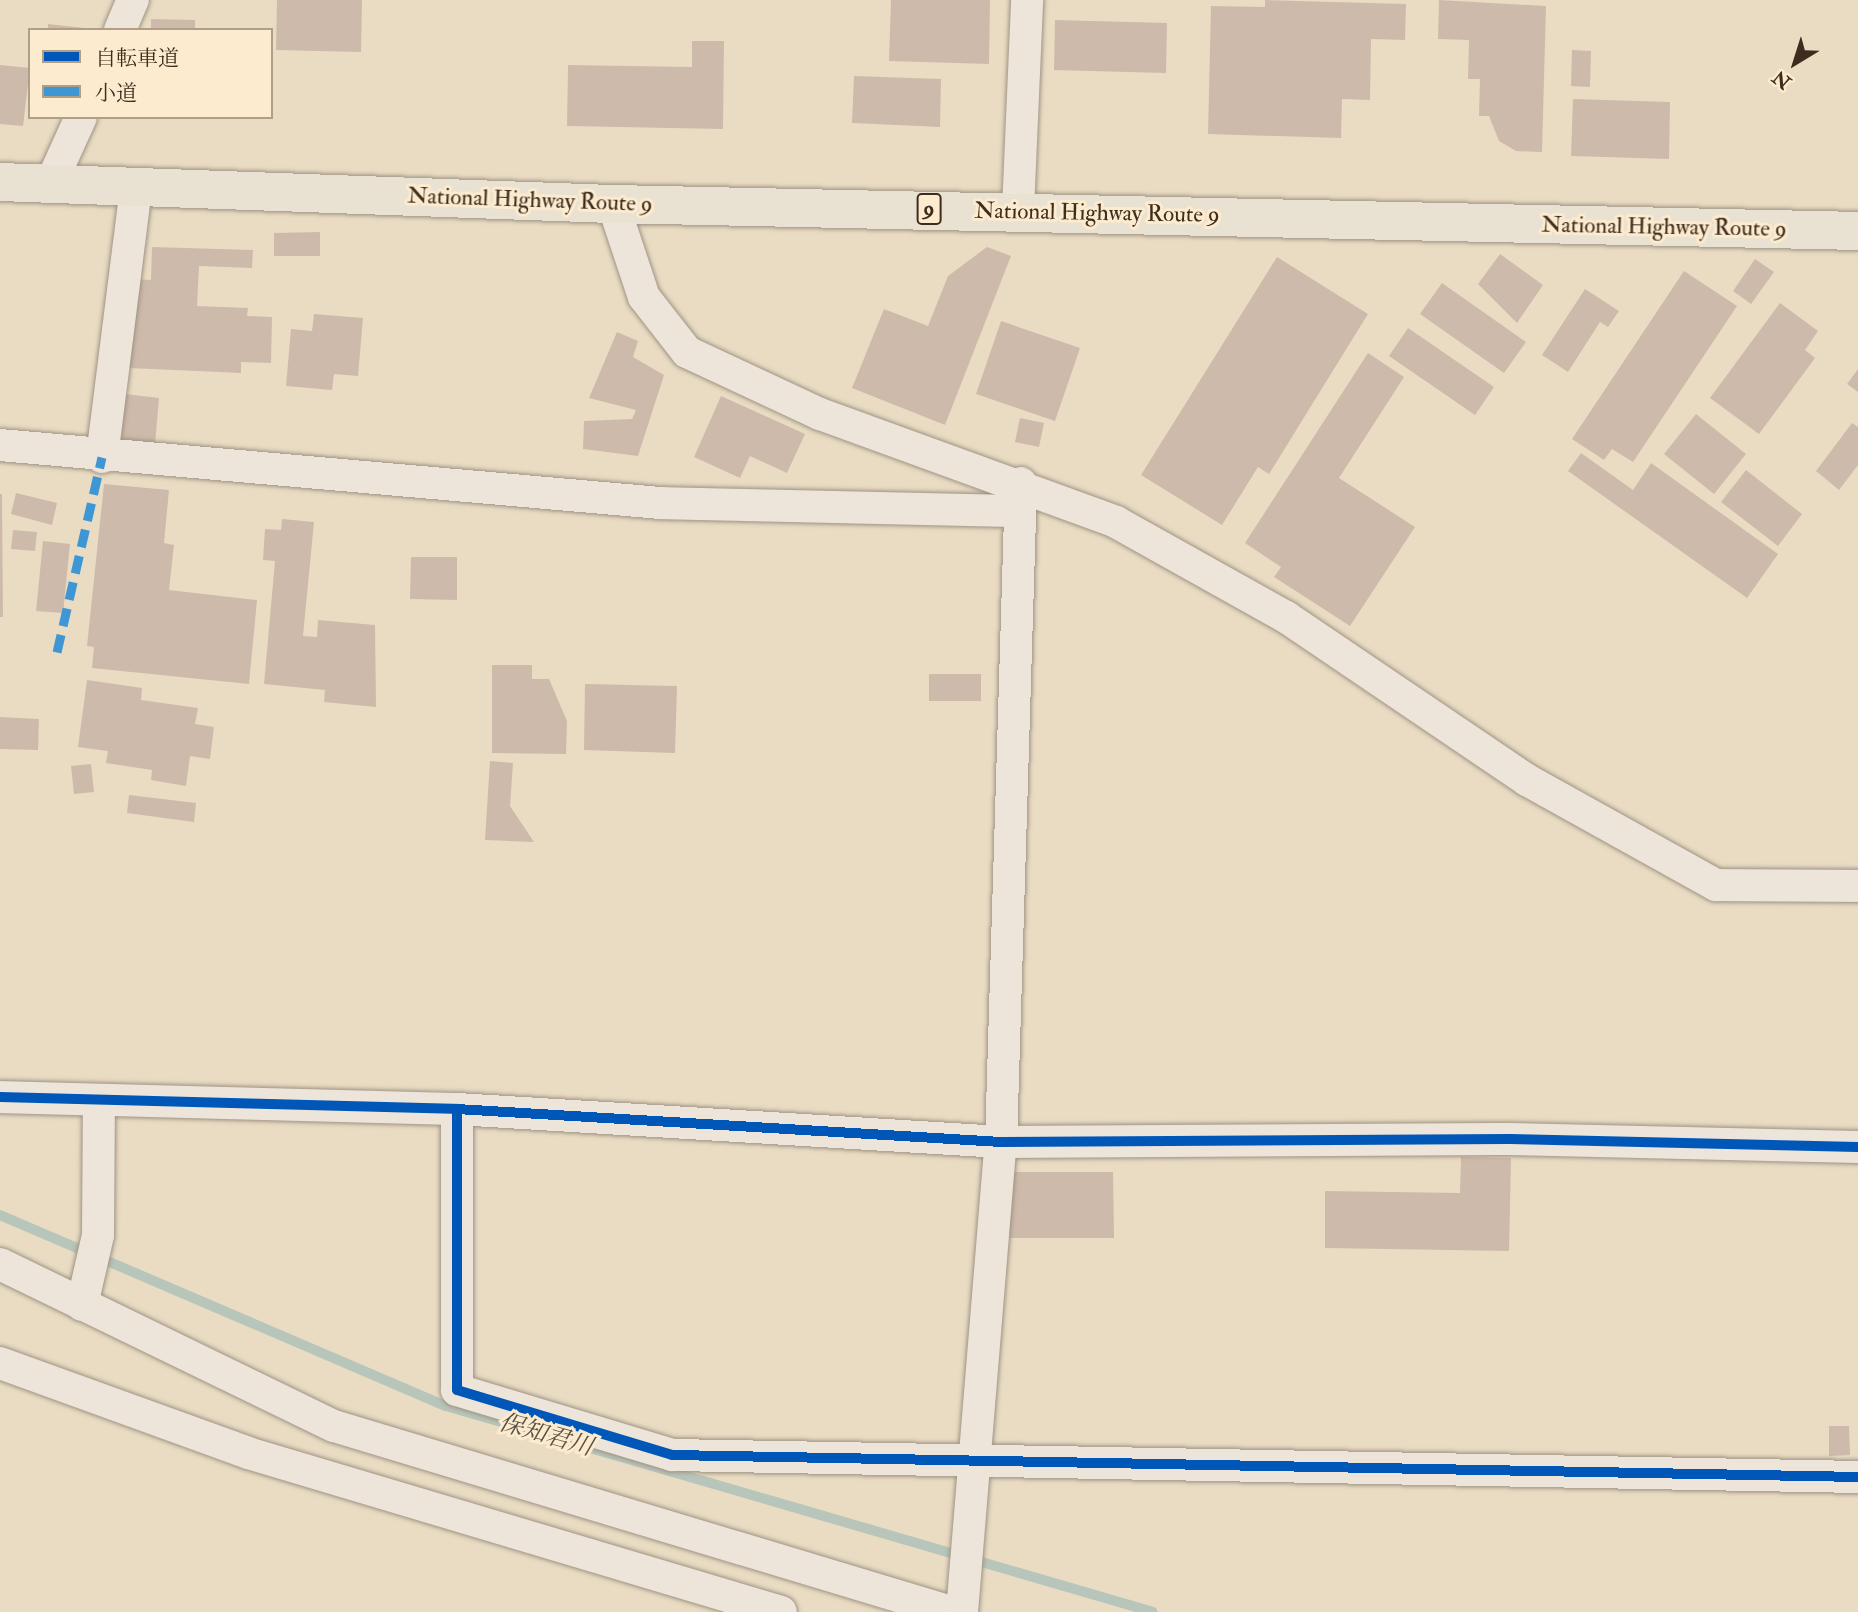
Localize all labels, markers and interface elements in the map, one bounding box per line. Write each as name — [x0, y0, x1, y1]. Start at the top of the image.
legend — [28, 28, 273, 119]
north arrow — [1760, 28, 1830, 98]
text: 自転車道 — [95, 45, 179, 72]
text: N — [1768, 65, 1796, 94]
text: 小道 — [95, 80, 137, 107]
street label: National Highway Route 9 — [407, 182, 653, 218]
road number: 9 — [915, 192, 943, 227]
street label: National Highway Route 9 — [974, 197, 1220, 229]
street label: National Highway Route 9 — [1541, 211, 1787, 243]
water label: 保知君川 — [496, 1408, 596, 1462]

